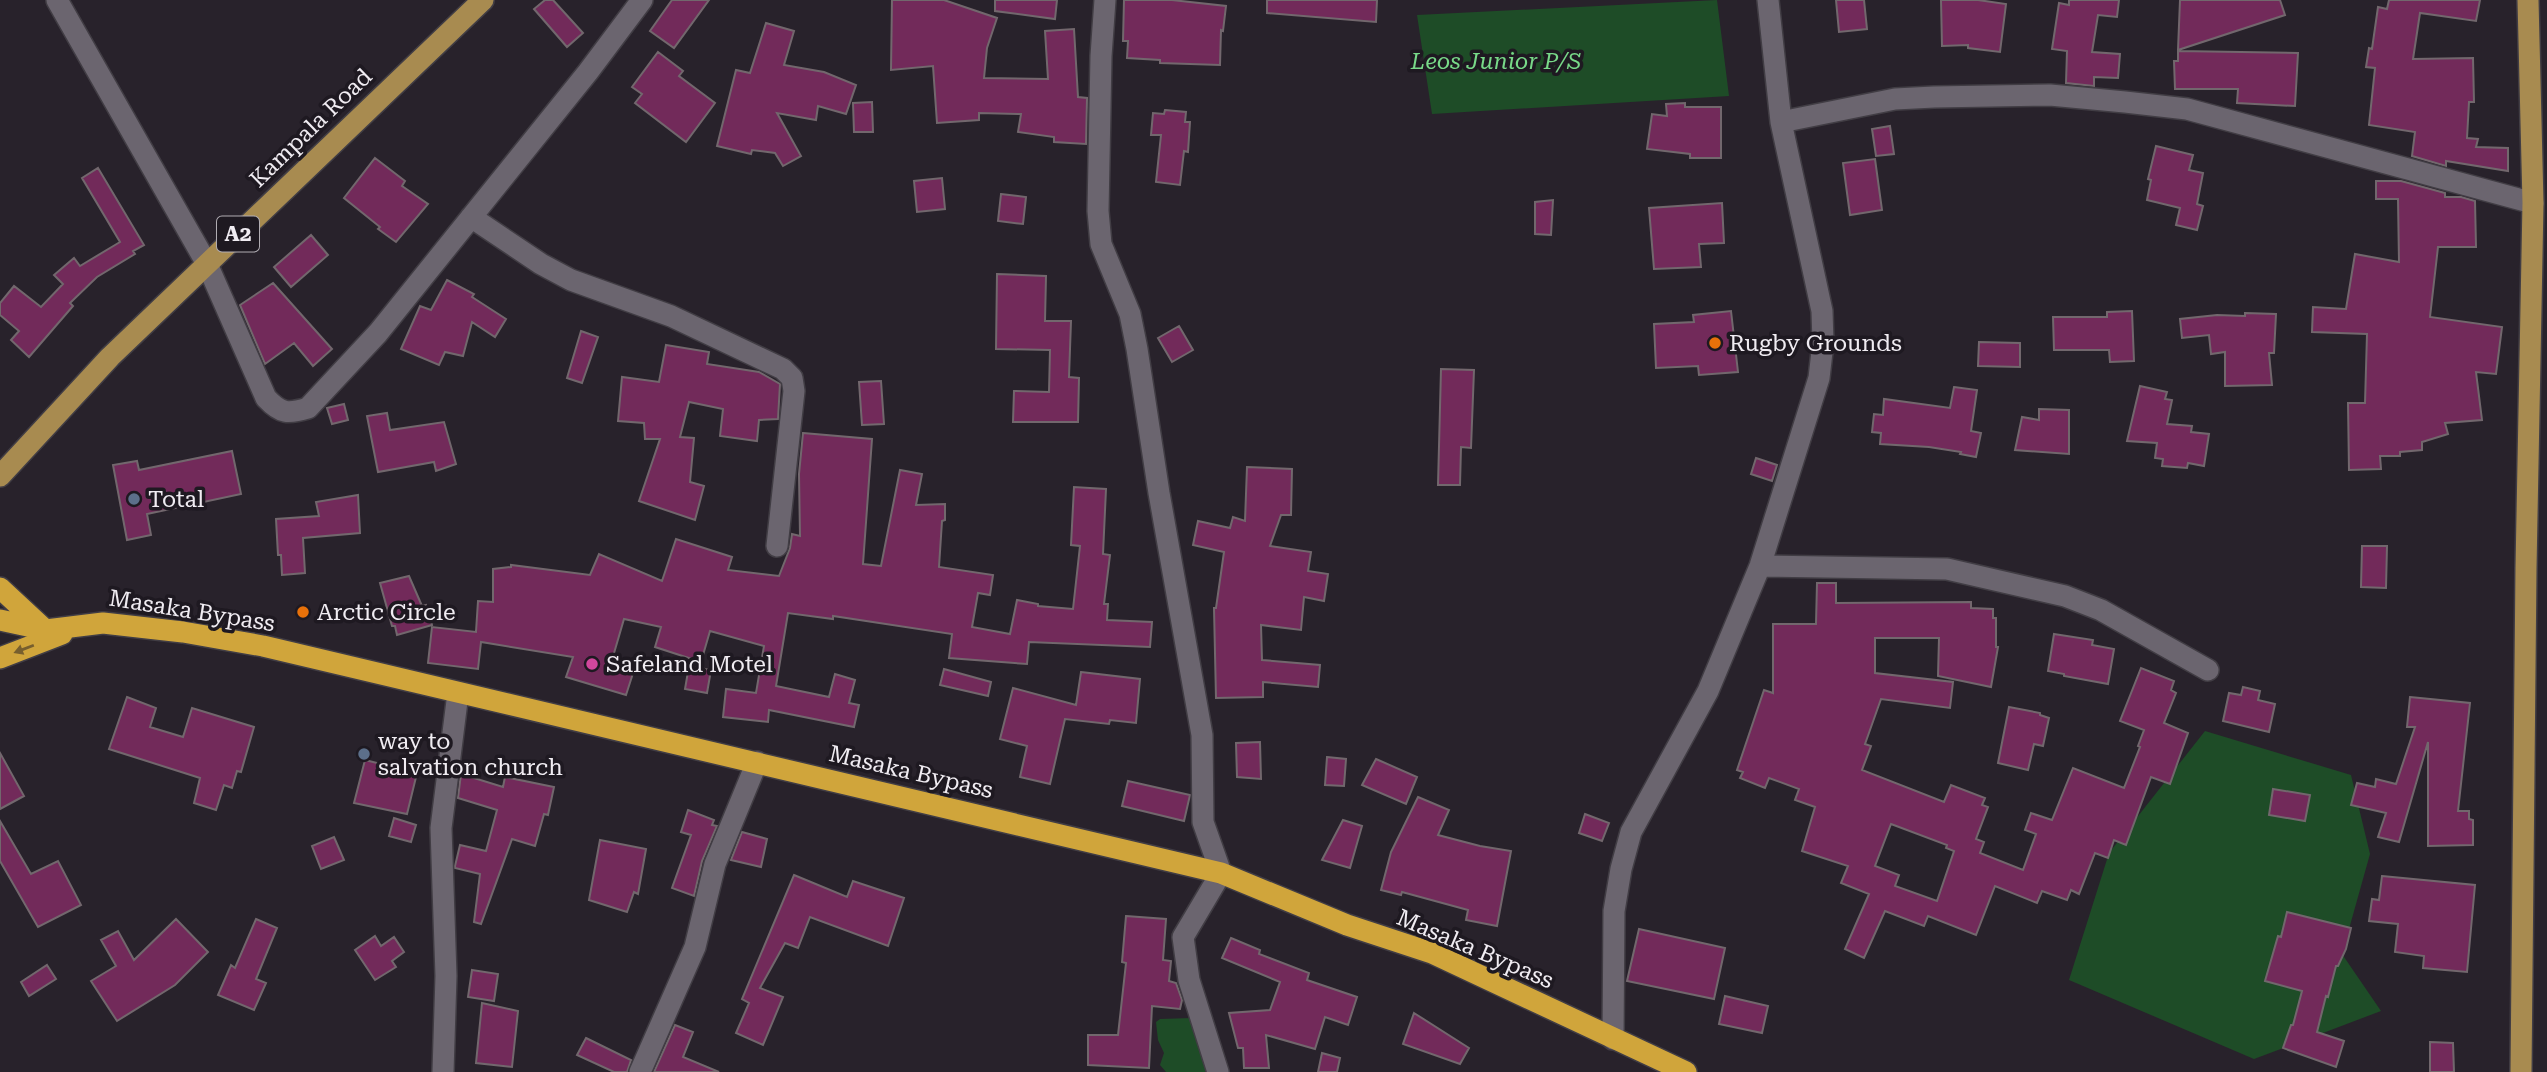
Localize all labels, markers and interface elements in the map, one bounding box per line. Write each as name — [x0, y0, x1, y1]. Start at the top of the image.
park label: Leos Junior P/S — [1410, 48, 1581, 75]
street label: Kampala Road — [244, 63, 378, 193]
road number: A2 — [217, 216, 259, 252]
place label: Rugby Grounds — [1729, 330, 1902, 357]
marker: Rugby Grounds — [1707, 335, 1723, 351]
place label: Total — [148, 486, 204, 513]
marker: Total — [126, 491, 142, 507]
street label: Masaka Bypass — [107, 585, 277, 637]
place label: Arctic Circle — [317, 599, 456, 626]
marker: Arctic Circle — [295, 604, 311, 620]
one-way arrow — [13, 643, 34, 654]
place label: Safeland Motel — [606, 651, 773, 678]
marker: Safeland Motel — [584, 656, 600, 672]
place label: way to salvation church — [378, 728, 563, 781]
street label: Masaka Bypass — [826, 740, 996, 804]
marker: way to salvation church — [356, 746, 372, 762]
street label: Masaka Bypass — [1393, 904, 1557, 994]

